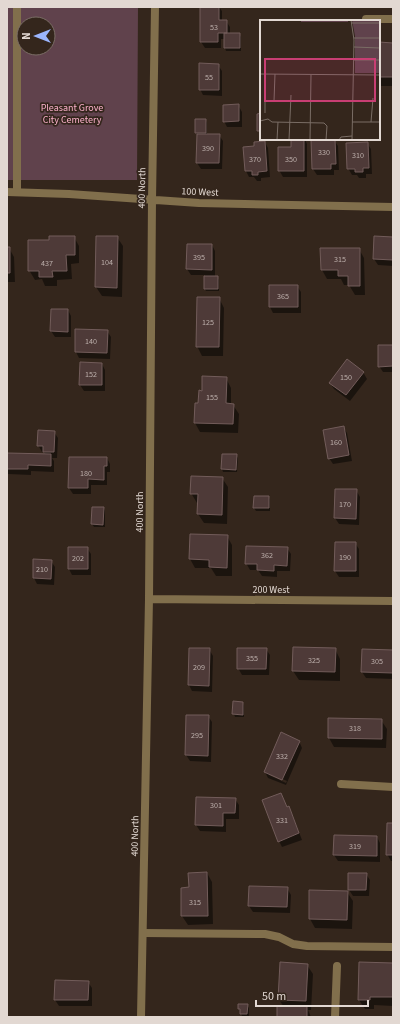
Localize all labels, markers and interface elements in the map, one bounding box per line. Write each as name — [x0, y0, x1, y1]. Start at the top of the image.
north arrow — [16, 16, 56, 56]
inset map — [260, 20, 380, 140]
house number: 53 — [210, 22, 218, 33]
text: N — [19, 32, 34, 40]
house number: 55 — [205, 72, 213, 83]
park label: Pleasant Grove City Cemetery — [41, 101, 103, 127]
house number: 390 — [202, 143, 214, 154]
house number: 330 — [318, 147, 330, 158]
house number: 310 — [352, 150, 364, 161]
house number: 370 — [249, 154, 261, 165]
house number: 350 — [285, 154, 297, 165]
street label: 400 North — [135, 167, 149, 209]
street label: 100 West — [181, 184, 219, 200]
house number: 395 — [193, 252, 205, 263]
house number: 315 — [334, 254, 346, 265]
house number: 104 — [101, 257, 113, 268]
house number: 437 — [41, 258, 53, 269]
house number: 365 — [277, 291, 289, 302]
house number: 125 — [202, 317, 214, 328]
house number: 140 — [85, 336, 97, 347]
house number: 152 — [85, 369, 97, 380]
house number: 150 — [340, 372, 352, 383]
house number: 155 — [206, 392, 218, 403]
house number: 160 — [330, 437, 342, 448]
house number: 180 — [80, 468, 92, 479]
street label: 400 North — [133, 491, 147, 533]
house number: 170 — [339, 499, 351, 510]
house number: 362 — [261, 550, 273, 561]
house number: 190 — [339, 552, 351, 563]
house number: 202 — [72, 553, 84, 564]
house number: 210 — [36, 564, 48, 575]
street label: 200 West — [252, 583, 290, 597]
house number: 355 — [246, 653, 258, 664]
house number: 325 — [308, 655, 320, 666]
house number: 305 — [371, 656, 383, 667]
house number: 209 — [193, 662, 205, 673]
house number: 318 — [349, 723, 361, 734]
house number: 295 — [191, 730, 203, 741]
house number: 332 — [276, 751, 288, 762]
house number: 301 — [210, 800, 222, 811]
street label: 400 North — [128, 815, 142, 857]
house number: 331 — [276, 815, 288, 826]
house number: 319 — [349, 841, 361, 852]
house number: 315 — [189, 897, 201, 908]
scale bar — [256, 982, 368, 1008]
text: 50 m — [262, 988, 286, 1005]

